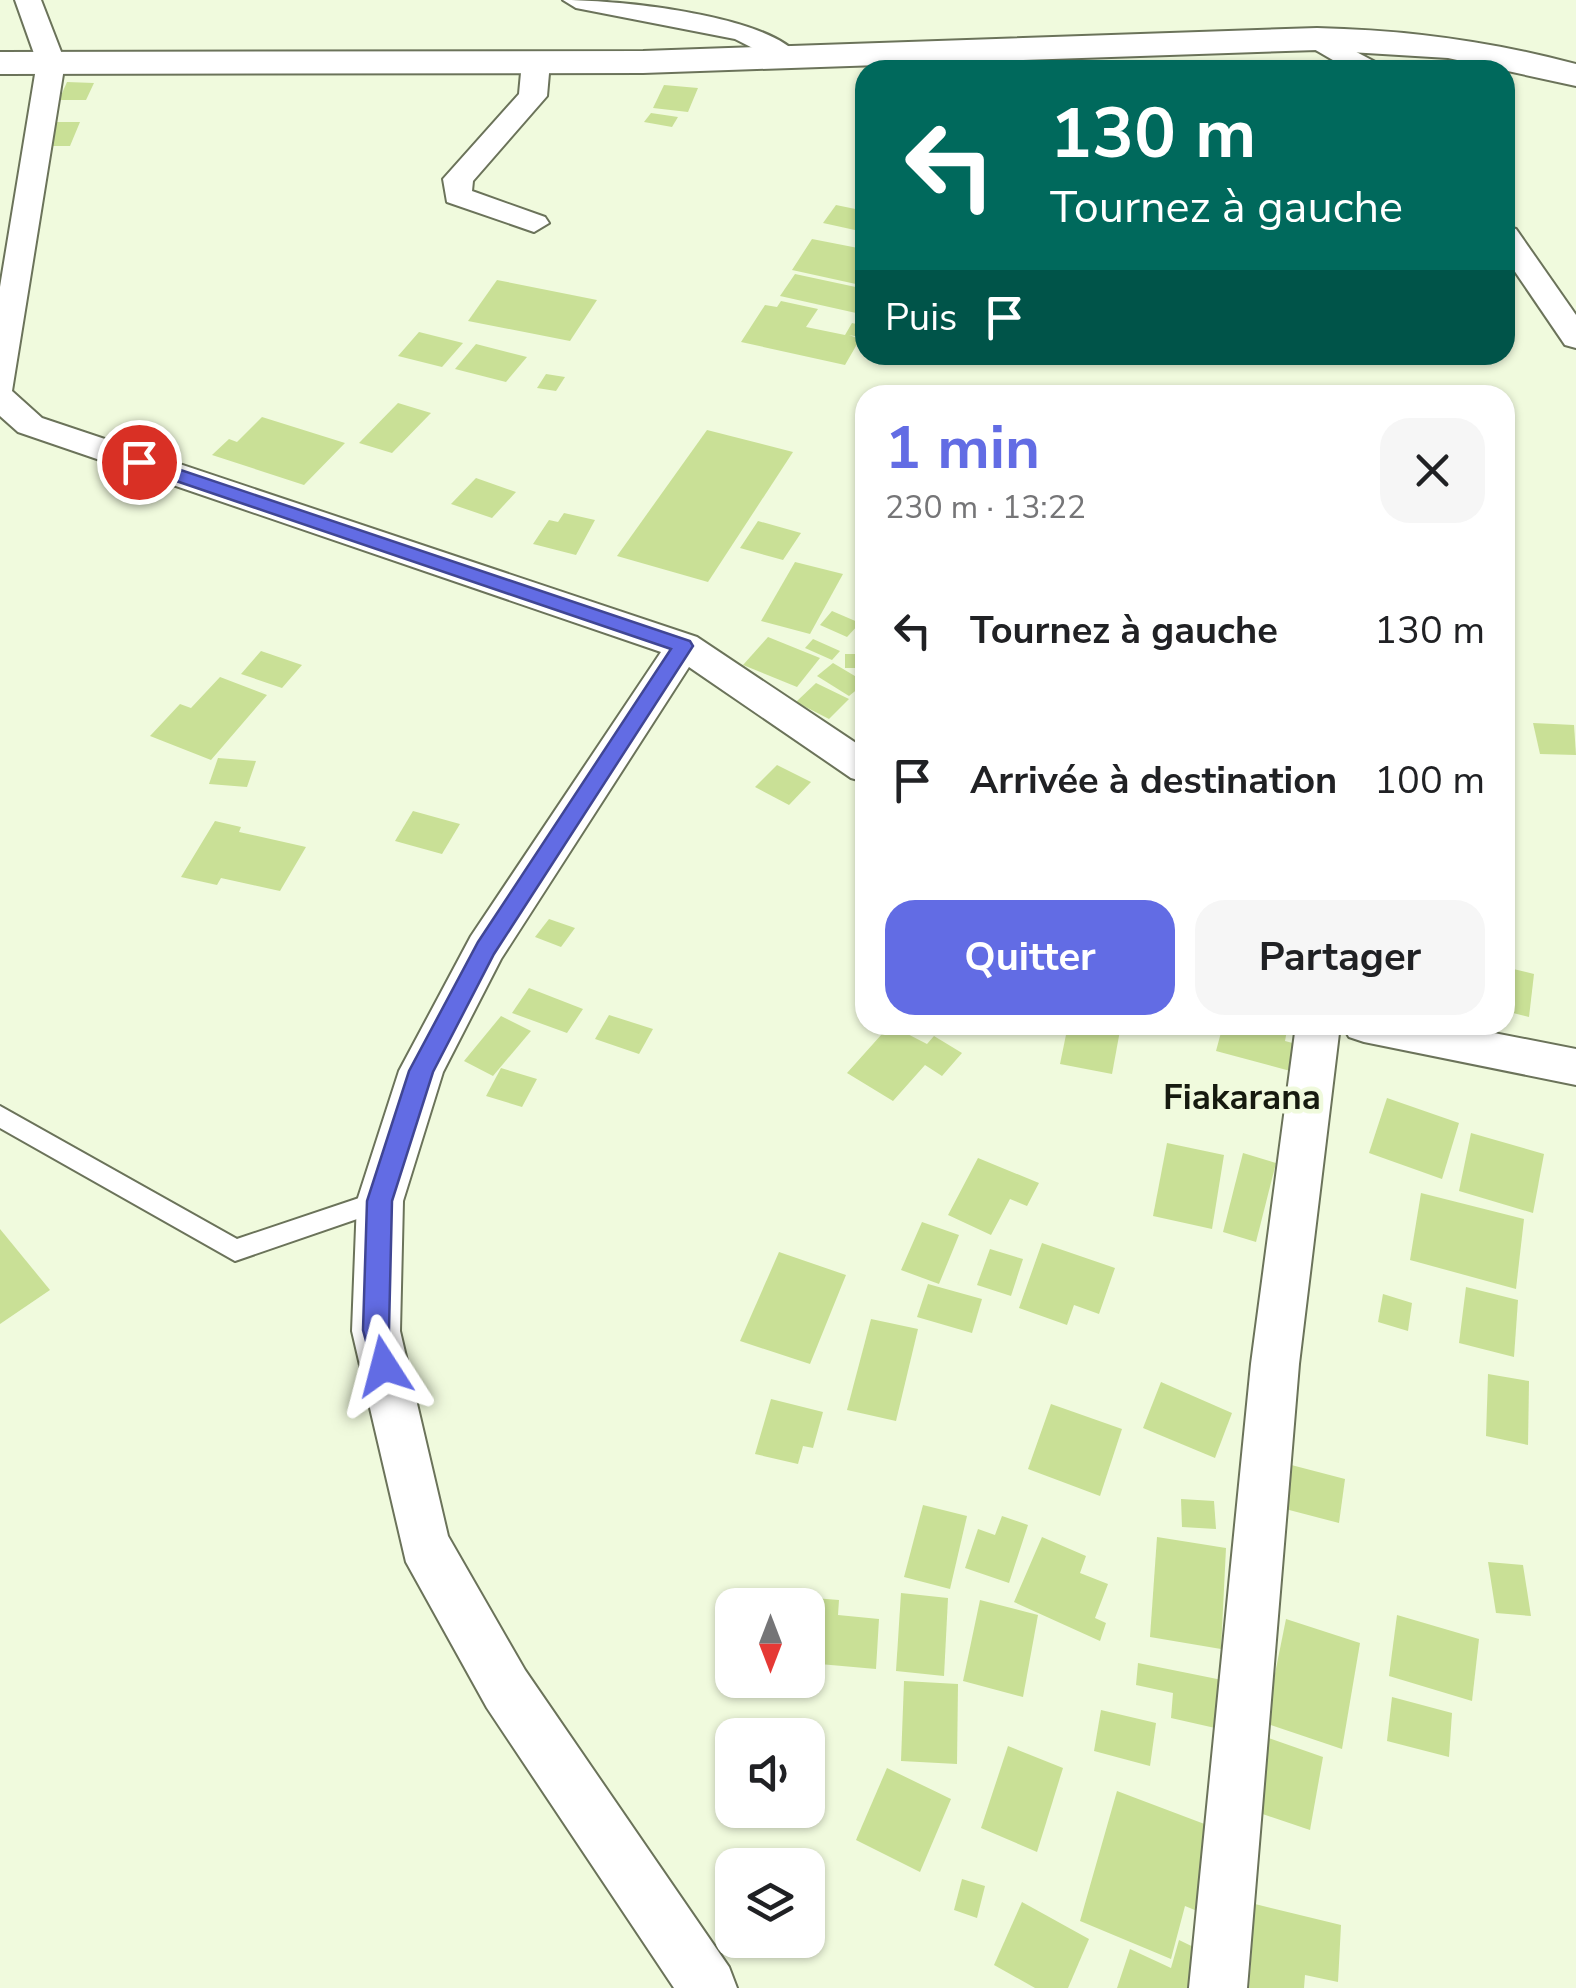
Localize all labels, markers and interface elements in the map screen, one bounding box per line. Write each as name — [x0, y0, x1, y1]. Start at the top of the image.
text: 130 m — [1050, 86, 1256, 182]
icon: left — [885, 100, 1015, 230]
text: Tournez à gauche — [1050, 177, 1403, 238]
icon: arrive — [977, 290, 1032, 345]
text: Puis — [885, 292, 957, 343]
text: 1 min — [885, 407, 1040, 489]
button: close — [1380, 418, 1485, 523]
pin — [97, 420, 182, 505]
icon: arrive — [112, 435, 167, 490]
text: 230 m · 13:22 — [885, 486, 1086, 529]
icon: left — [885, 603, 940, 658]
text: Tournez à gauche — [970, 605, 1278, 656]
text: 130 m — [1374, 605, 1485, 656]
icon: arrive — [885, 753, 940, 808]
text: Arrivée à destination — [970, 755, 1337, 806]
text: 100 m — [1374, 755, 1485, 806]
button: Quitter — [885, 900, 1175, 1015]
button: Partager — [1195, 900, 1485, 1015]
district label: Fiakarana — [1163, 1074, 1321, 1121]
position arrow — [332, 1314, 436, 1418]
north arrow — [715, 1588, 825, 1698]
map controls — [715, 1588, 825, 1958]
button: sound — [715, 1718, 825, 1828]
button: layers — [715, 1848, 825, 1958]

